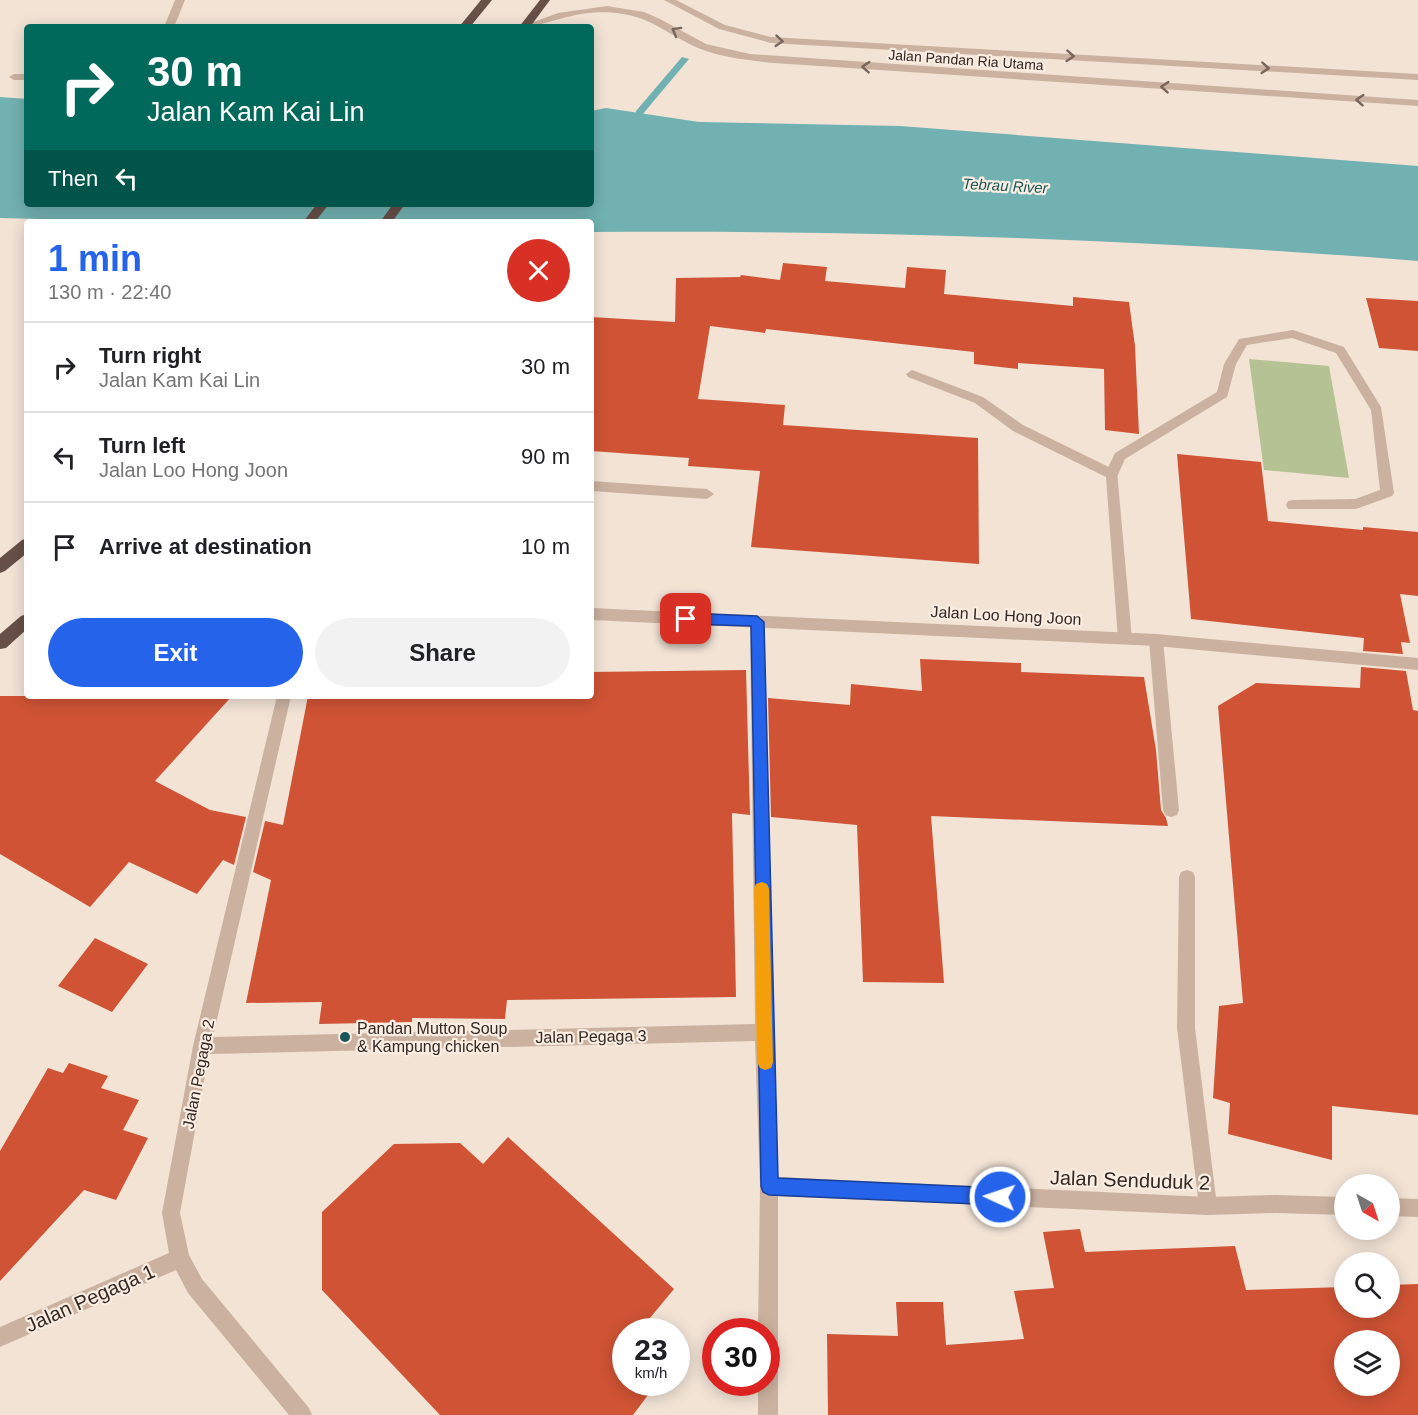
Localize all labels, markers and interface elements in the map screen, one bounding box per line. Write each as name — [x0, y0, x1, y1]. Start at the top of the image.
one-way arrow — [672, 27, 682, 39]
one-way arrow — [774, 34, 783, 47]
street label: Jalan Pandan Ria Utama — [888, 47, 1044, 73]
icon: right — [48, 48, 126, 126]
text: 30 m — [147, 48, 243, 95]
one-way arrow — [1066, 49, 1075, 62]
one-way arrow — [861, 60, 870, 73]
one-way arrow — [1260, 62, 1269, 75]
one-way arrow — [1161, 81, 1170, 94]
one-way arrow — [1355, 93, 1364, 106]
text: Jalan Kam Kai Lin — [147, 97, 365, 127]
icon: left — [110, 162, 143, 195]
text: Then — [48, 166, 98, 191]
water label: Tebrau River — [962, 175, 1049, 196]
text: 1 min — [48, 238, 142, 279]
button: close — [507, 239, 570, 302]
text: 130 m · 22:40 — [48, 281, 171, 303]
text: Turn right — [99, 343, 201, 368]
icon: right — [48, 351, 81, 384]
text: 30 m — [521, 354, 570, 379]
text: Jalan Kam Kai Lin — [99, 369, 260, 391]
text: Turn left — [99, 433, 185, 458]
icon: left — [48, 441, 81, 474]
text: 90 m — [521, 444, 570, 469]
text: Jalan Loo Hong Joon — [99, 459, 288, 481]
icon: arrive — [48, 531, 81, 564]
text: Arrive at destination — [99, 534, 312, 559]
text: 10 m — [521, 534, 570, 559]
pin — [660, 593, 711, 644]
icon: arrive — [669, 602, 702, 635]
street label: Jalan Loo Hong Joon — [930, 603, 1082, 628]
button: Exit — [48, 618, 303, 687]
button: Share — [315, 618, 570, 687]
street label: Jalan Pegaga 2 — [180, 1018, 217, 1130]
place label: Pandan Mutton Soup & Kampung chicken — [357, 1020, 507, 1055]
street label: Jalan Pegaga 3 — [535, 1027, 647, 1046]
marker: Pandan Mutton Soup & Kampung chicken — [338, 1030, 352, 1044]
position arrow — [968, 1165, 1032, 1229]
street label: Jalan Senduduk 2 — [1050, 1166, 1210, 1194]
north arrow — [1334, 1174, 1400, 1240]
map controls — [1334, 1174, 1400, 1396]
button: search — [1334, 1252, 1400, 1318]
street label: Jalan Pegaga 1 — [22, 1260, 158, 1336]
speed limit sign: 30 — [702, 1318, 780, 1396]
button: layers — [1334, 1330, 1400, 1396]
text: 23 — [634, 1333, 668, 1366]
text: km/h — [635, 1364, 667, 1381]

